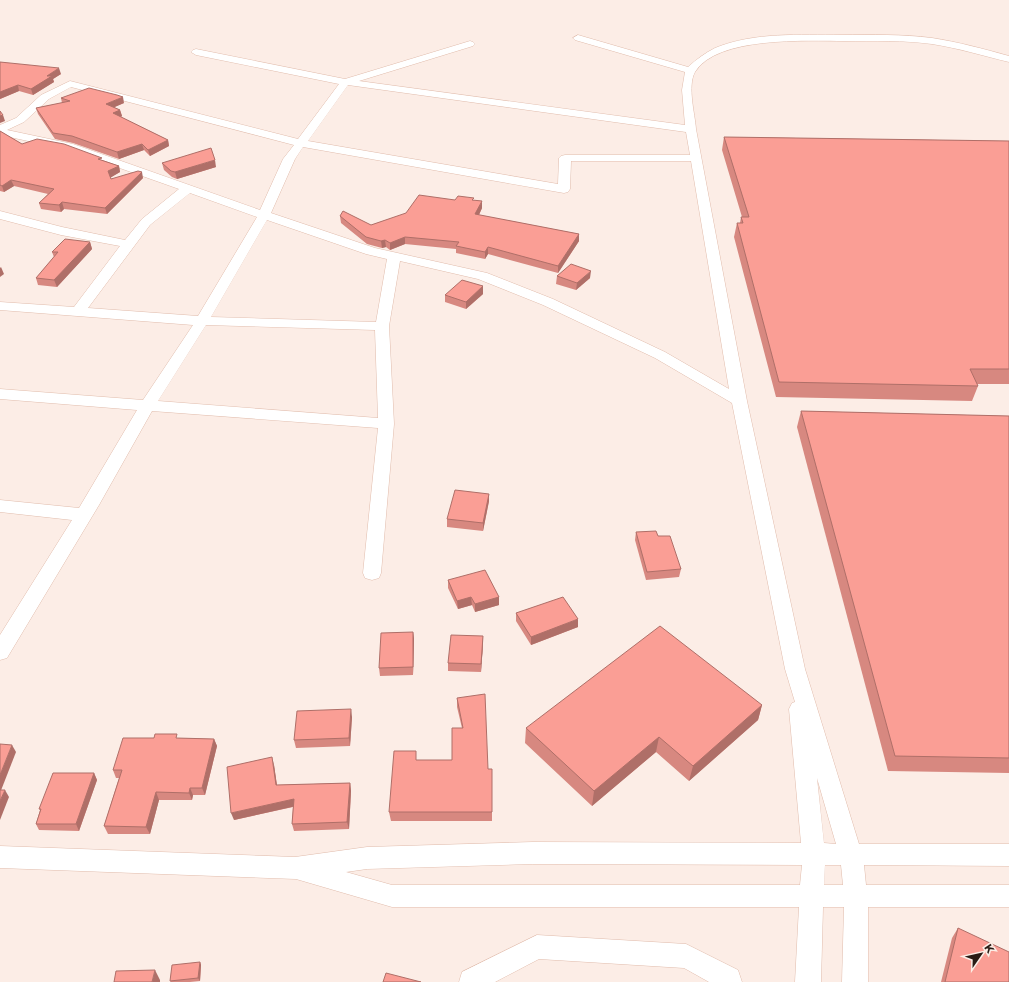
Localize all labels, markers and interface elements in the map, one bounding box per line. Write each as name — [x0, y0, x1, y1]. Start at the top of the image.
north arrow — [961, 934, 1001, 974]
text: K — [981, 941, 998, 956]

